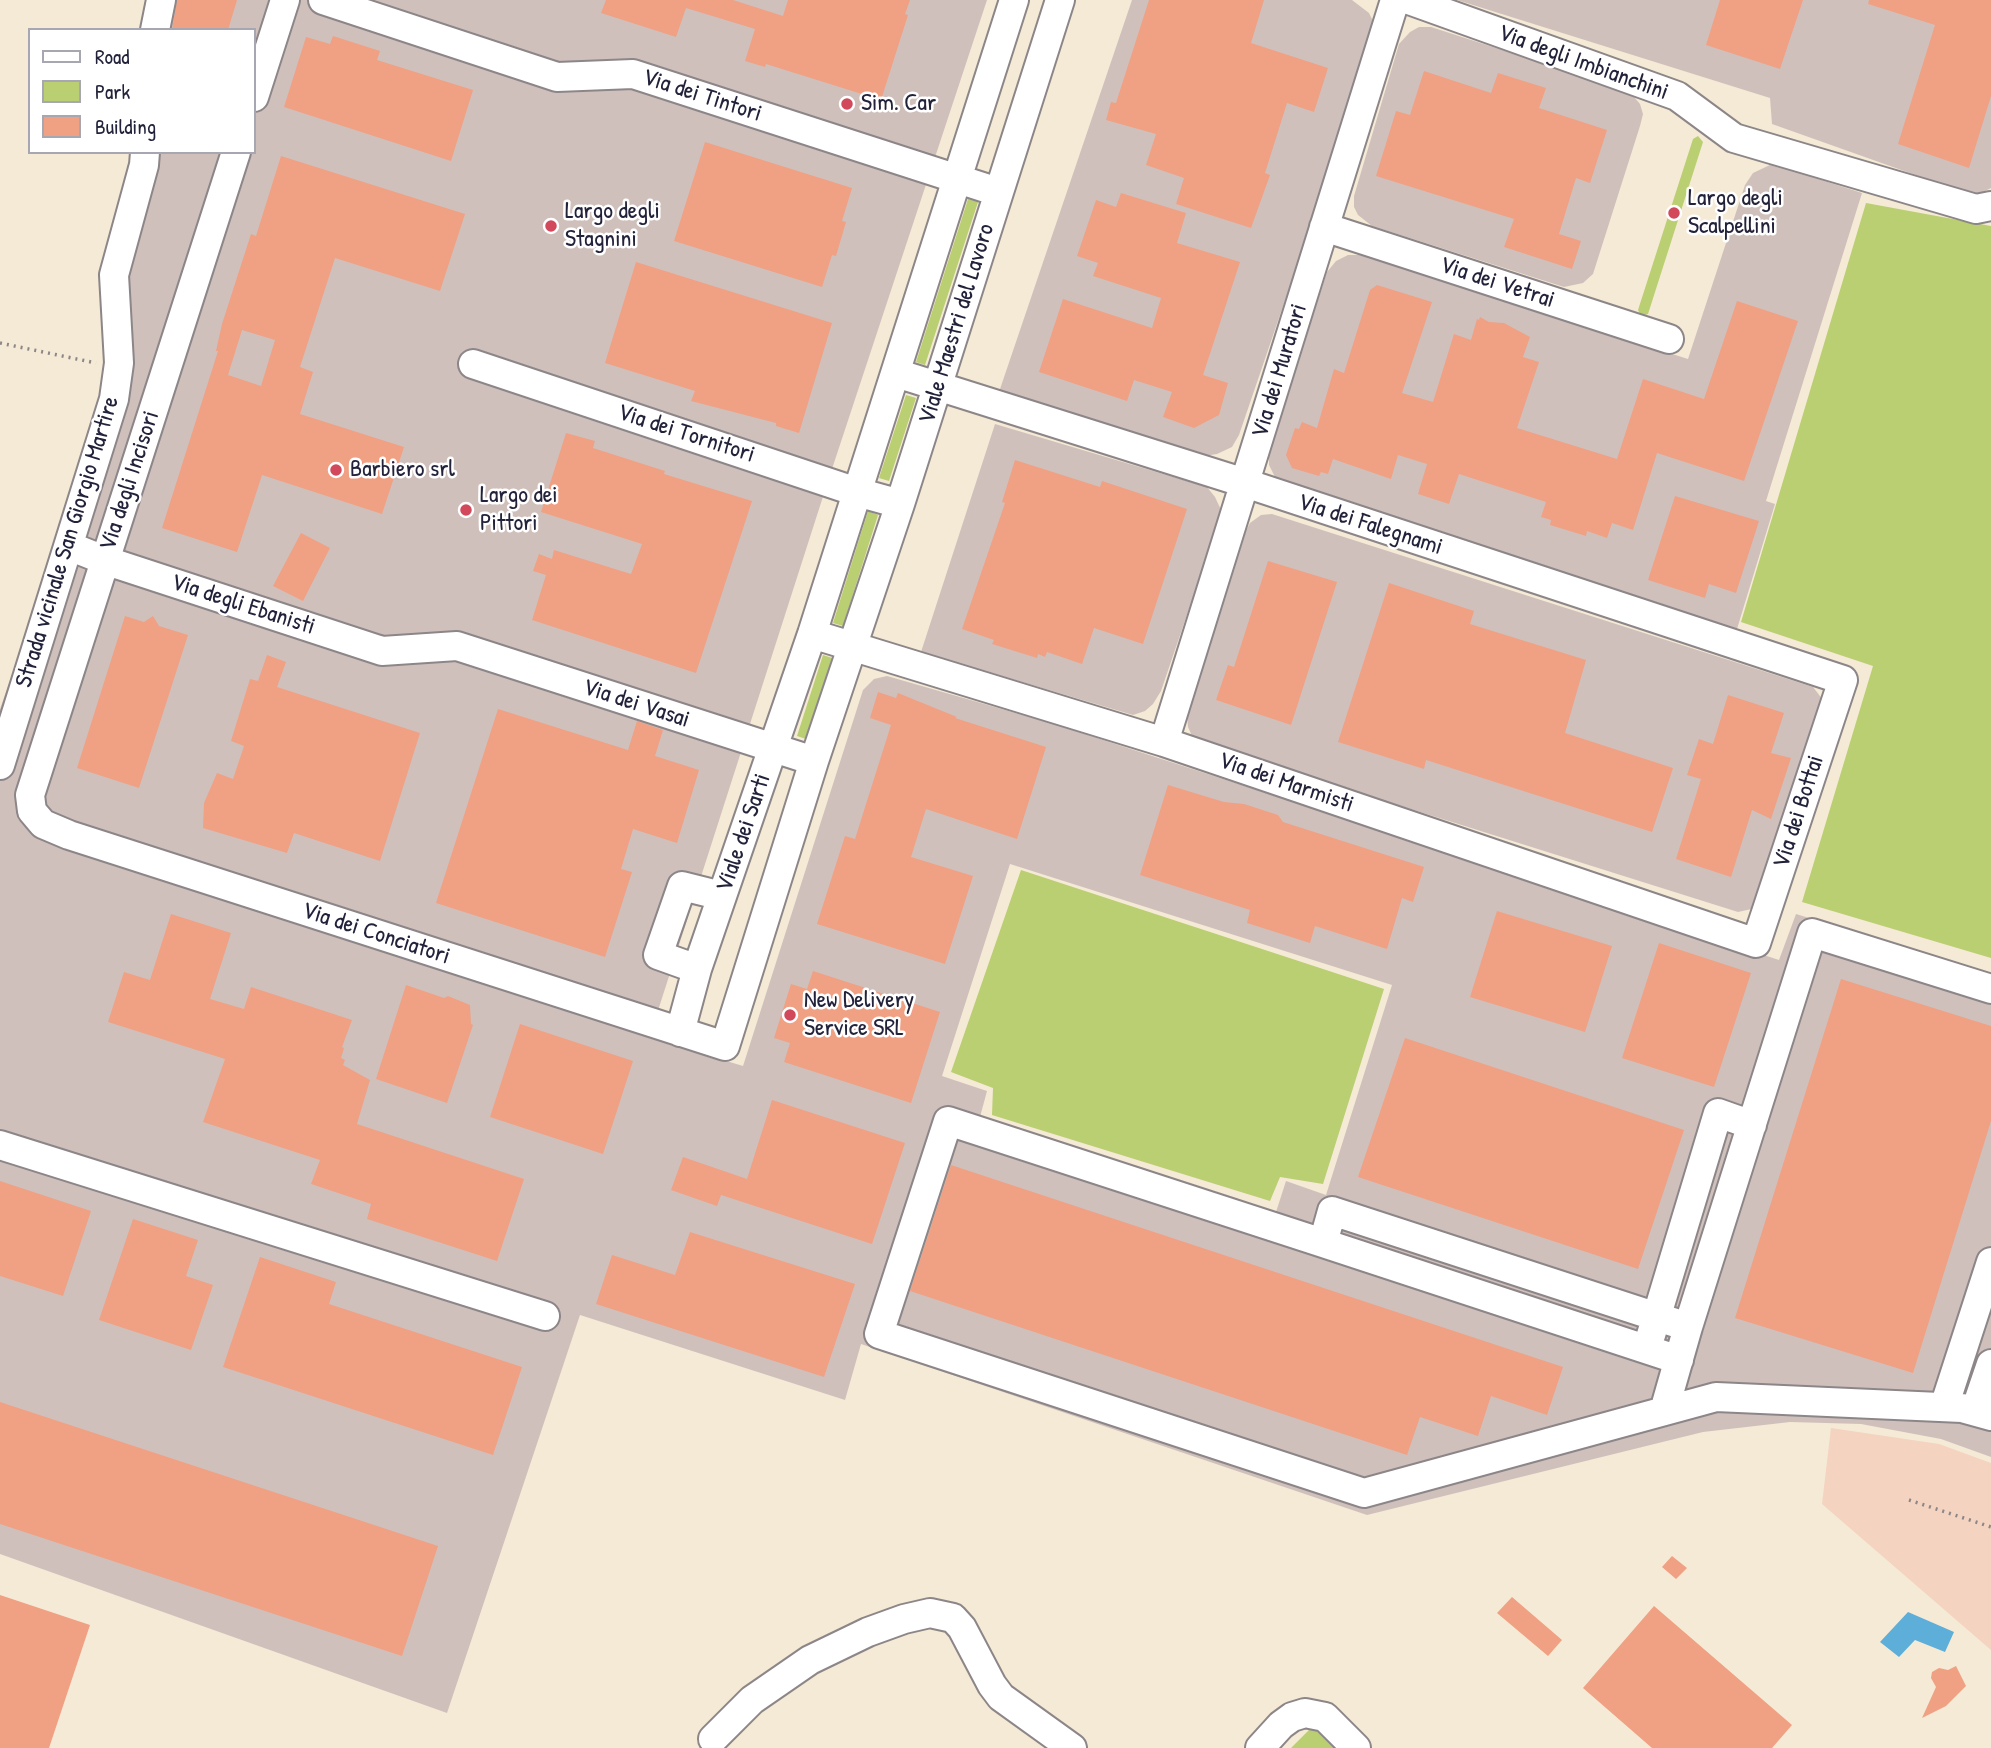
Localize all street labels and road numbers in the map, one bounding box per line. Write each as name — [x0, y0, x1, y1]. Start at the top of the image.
street label: Via degli Imbianchini — [1494, 19, 1672, 107]
street label: Via dei Tintori — [639, 63, 765, 129]
street label: Viale Maestri del Lavoro — [913, 220, 1001, 428]
street label: Via dei Vetrai — [1436, 251, 1558, 315]
street label: Via dei Muratori — [1246, 300, 1314, 442]
street label: Strada vicinale San Giorgio Martire — [10, 393, 126, 691]
street label: Via dei Tornitori — [614, 398, 758, 470]
street label: Via degli Incisori — [94, 407, 166, 555]
street label: Via dei Falegnami — [1294, 488, 1446, 562]
street label: Via degli Ebanisti — [167, 568, 319, 642]
street label: Via dei Vasai — [579, 673, 693, 735]
street label: Via dei Marmisti — [1215, 746, 1357, 820]
street label: Via dei Bottai — [1767, 752, 1831, 872]
street label: Viale dei Sarti — [710, 770, 778, 896]
street label: Via dei Conciatori — [298, 897, 454, 971]

